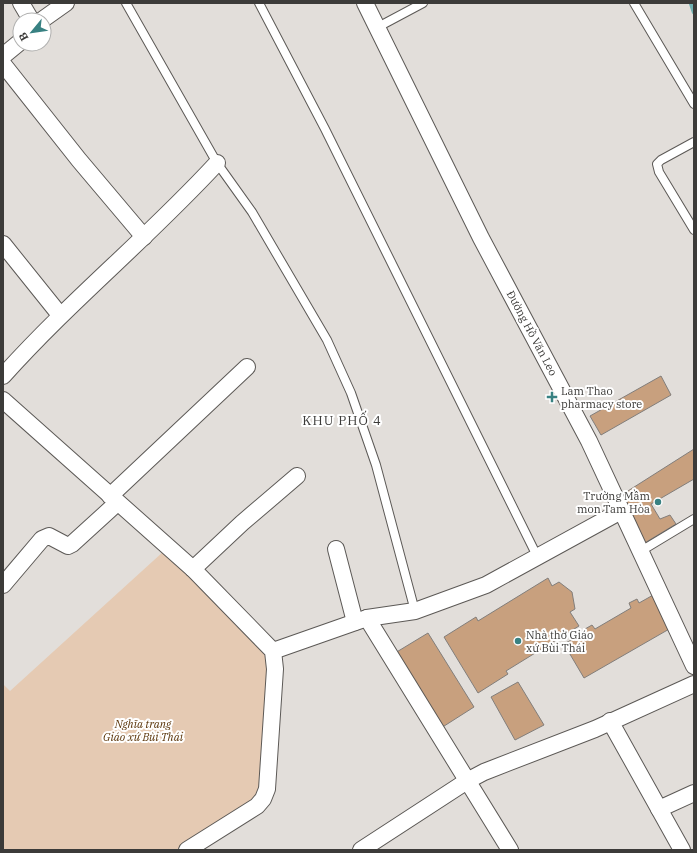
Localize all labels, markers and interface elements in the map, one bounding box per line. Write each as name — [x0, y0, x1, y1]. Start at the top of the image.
north arrow — [12, 12, 52, 52]
text: B — [15, 30, 31, 44]
street label: Đường Hồ Văn Leo — [504, 288, 560, 378]
place label: Lam Thao pharmacy store — [561, 384, 642, 411]
marker: Lam Thao pharmacy store — [546, 391, 558, 403]
district label: KHU PHỐ 4 — [302, 410, 382, 429]
place label: Trường Mầm mon Tam Hòa — [577, 489, 651, 516]
marker: Trường Mầm mon Tam Hòa — [653, 497, 663, 507]
place label: Nhà thờ Giáo xứ Bùi Thái — [526, 628, 593, 655]
marker: Nhà thờ Giáo xứ Bùi Thái — [513, 636, 523, 646]
park label: Nghĩa trang Giáo xứ Bùi Thái — [103, 717, 184, 744]

